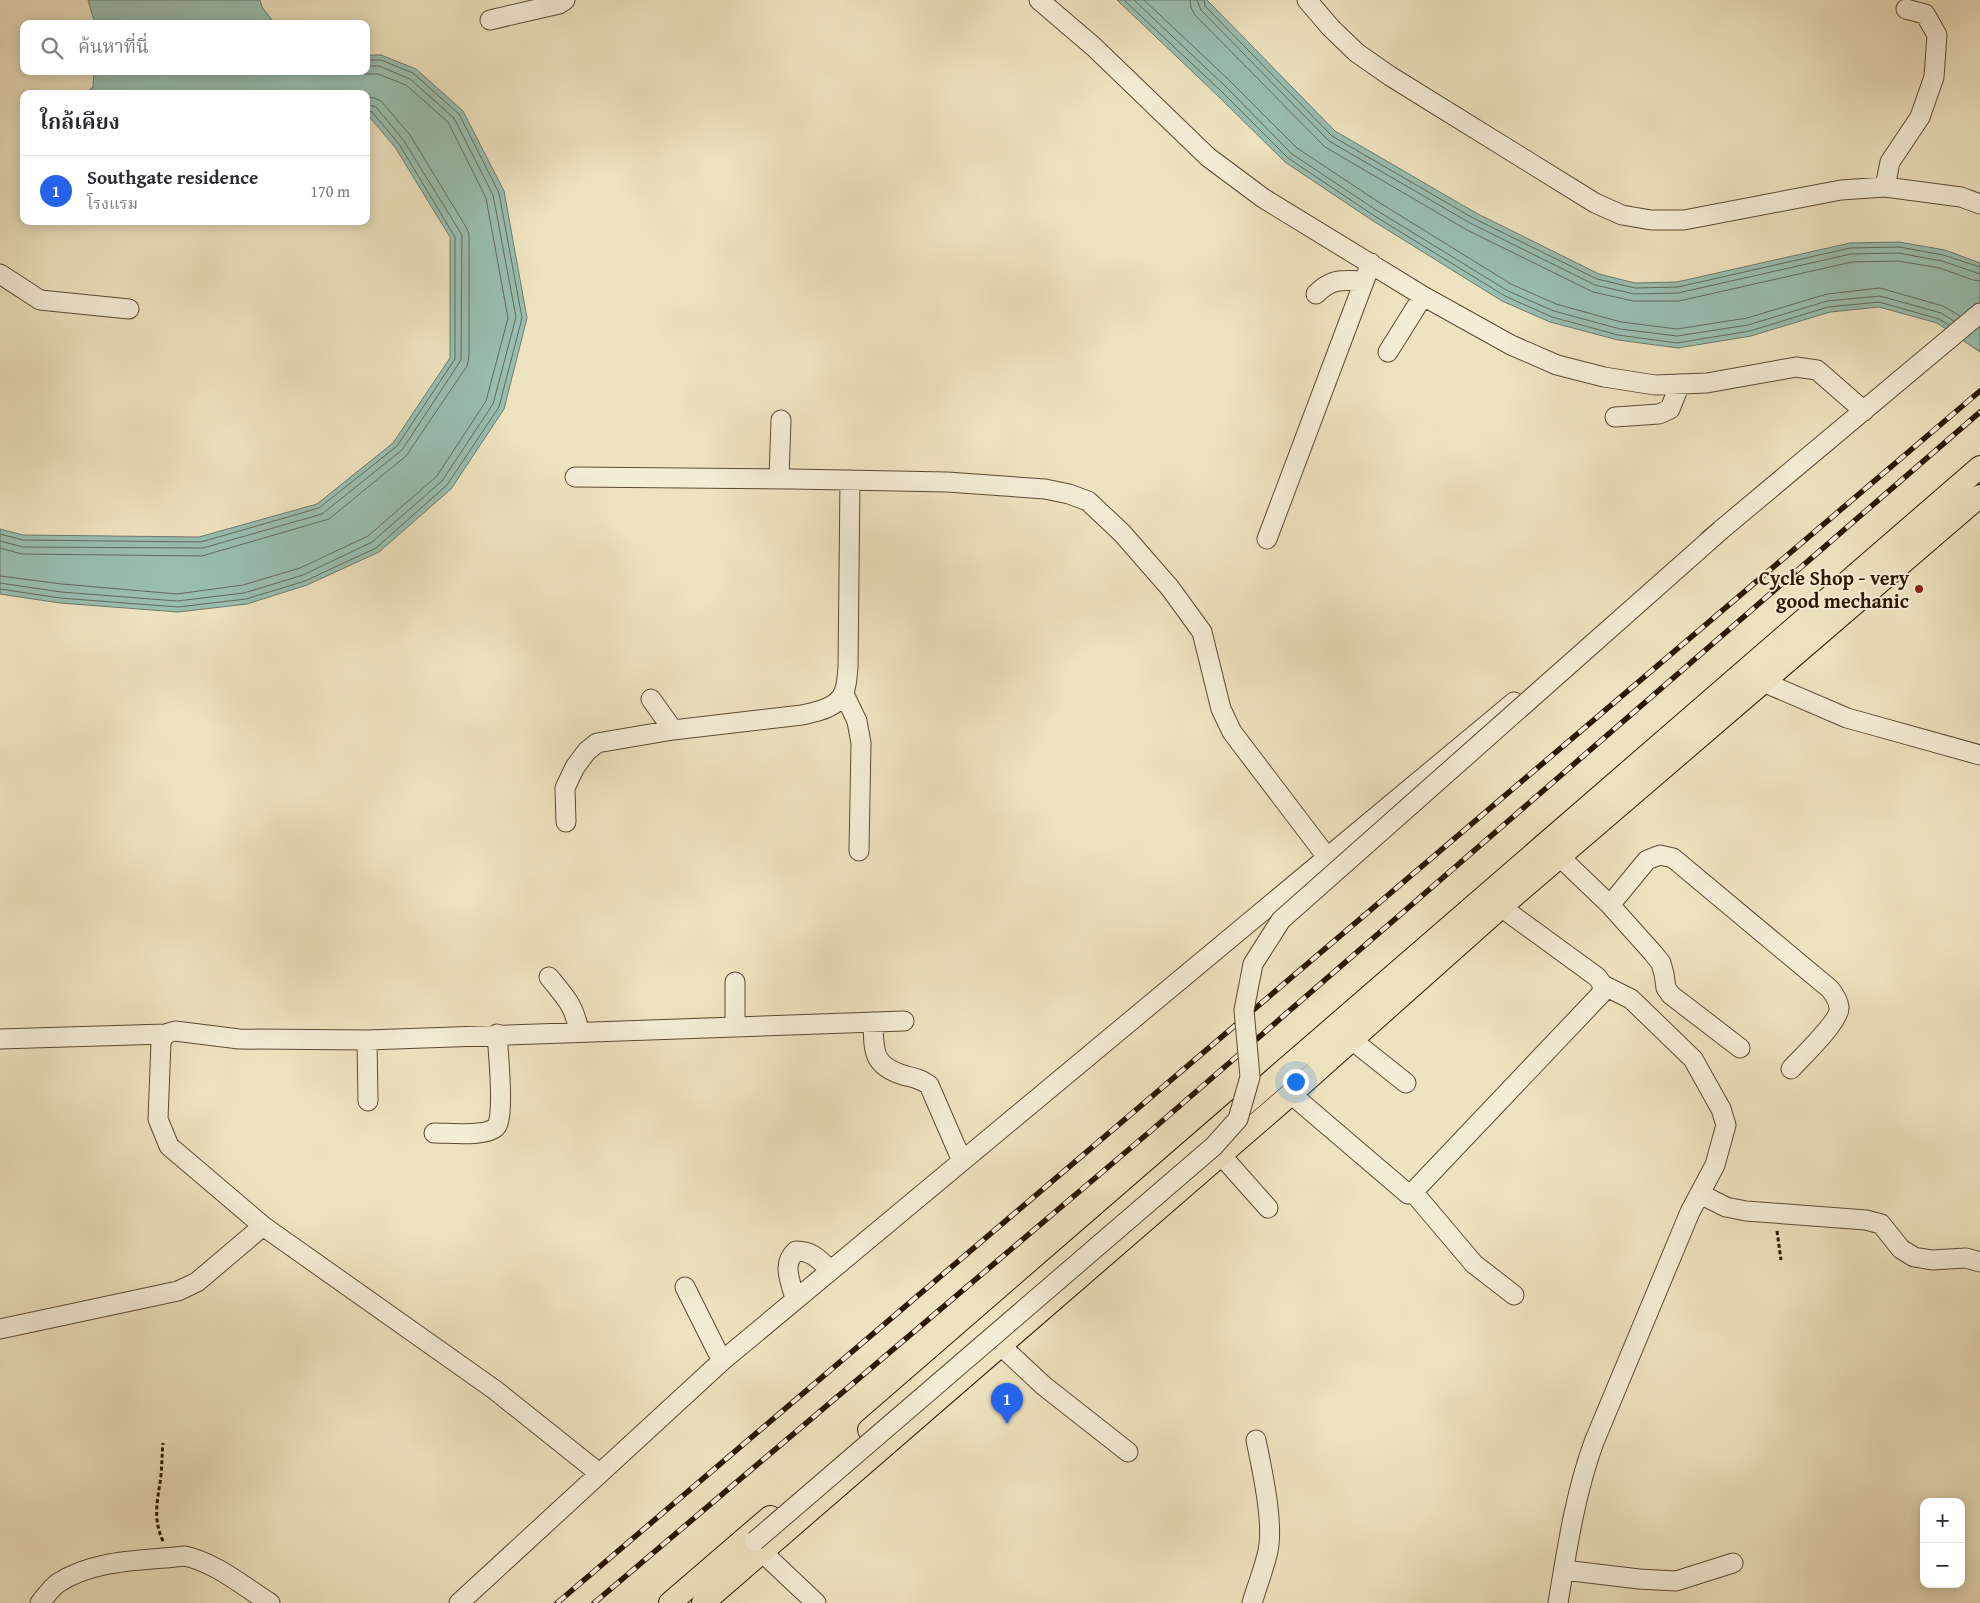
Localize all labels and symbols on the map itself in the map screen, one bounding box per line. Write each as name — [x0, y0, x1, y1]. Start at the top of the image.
place label: Cycle Shop - very good mechanic — [1759, 563, 1910, 615]
marker: Cycle Shop - very good mechanic — [1913, 583, 1925, 595]
your location — [1283, 1069, 1309, 1095]
pin: 1 — [991, 1383, 1023, 1424]

